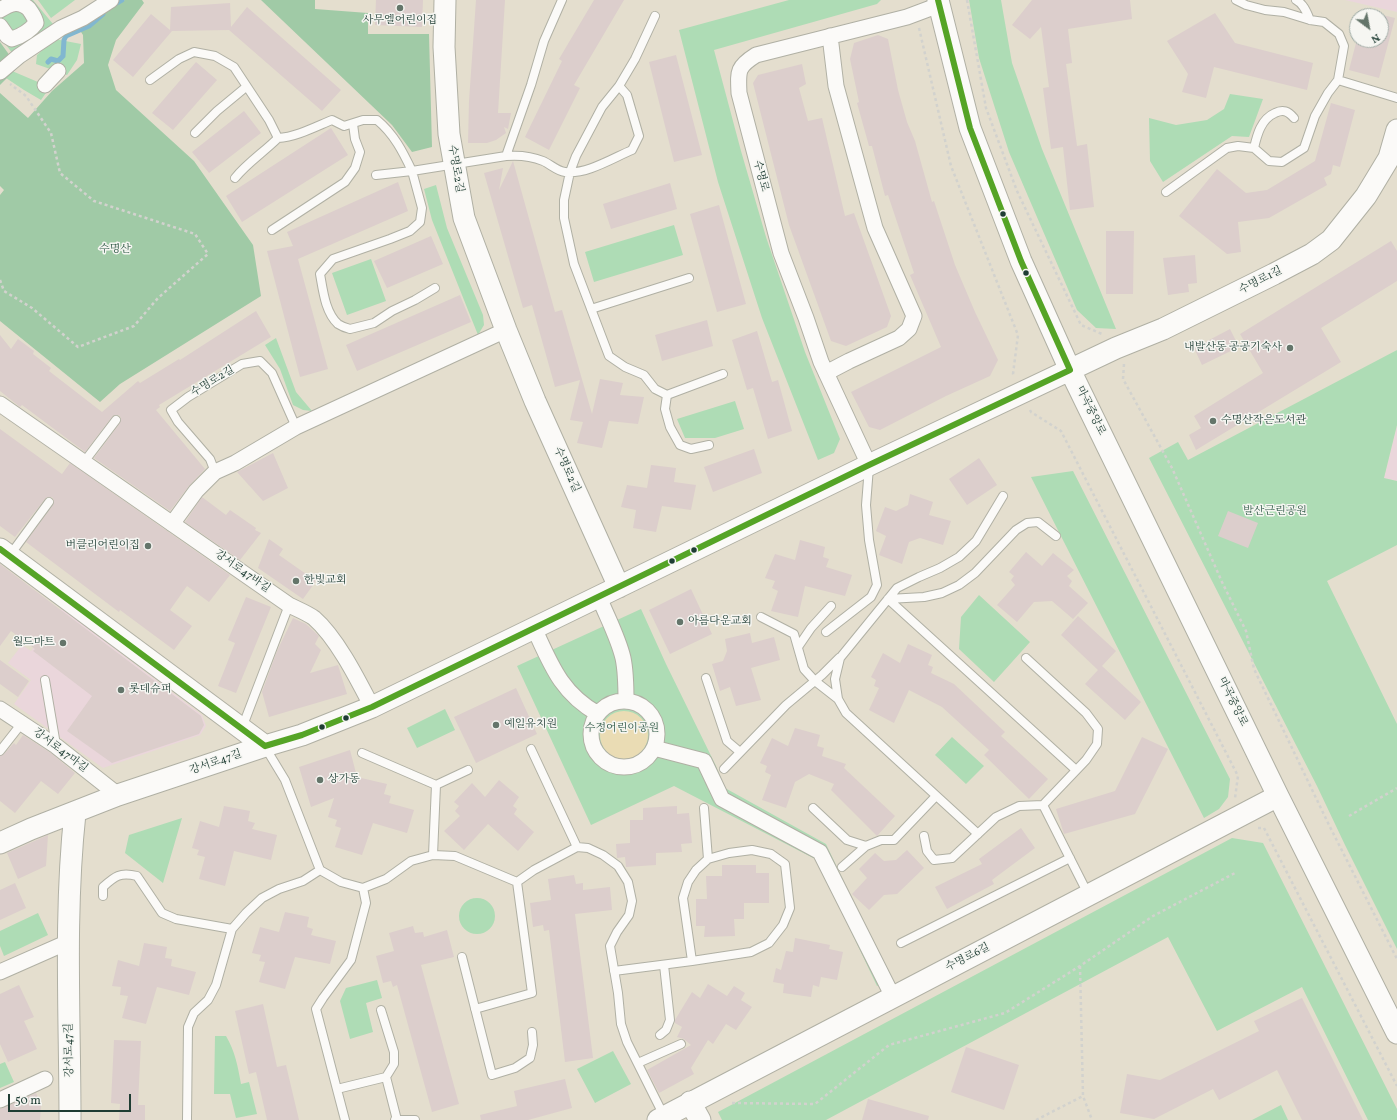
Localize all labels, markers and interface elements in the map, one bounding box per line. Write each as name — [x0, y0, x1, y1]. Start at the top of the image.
marker: 사무엘어린이집 — [395, 3, 405, 13]
north arrow — [1349, 8, 1389, 48]
place label: 사무엘어린이집 — [363, 14, 437, 28]
text: N — [1368, 29, 1382, 46]
street label: 수명로2길 — [444, 144, 466, 194]
street label: 수명로 — [749, 159, 771, 193]
unlabelled marker — [998, 209, 1008, 219]
park label: 수명산 — [99, 243, 131, 257]
street label: 수명로1길 — [1237, 265, 1285, 297]
unlabelled marker — [1021, 268, 1031, 278]
place label: 내발산동 공공기숙사 — [1184, 341, 1282, 355]
marker: 내발산동 공공기숙사 — [1285, 343, 1295, 353]
street label: 수명로2길 — [189, 364, 237, 400]
street label: 마곡중앙로 — [1072, 384, 1108, 438]
place label: 수명산작은도서관 — [1221, 414, 1306, 428]
marker: 수명산작은도서관 — [1208, 416, 1218, 426]
street label: 수명로2길 — [550, 445, 582, 495]
park label: 발산근린공원 — [1243, 505, 1307, 519]
place label: 버클리어린이집 — [66, 539, 140, 553]
marker: 버클리어린이집 — [143, 541, 153, 551]
unlabelled marker — [689, 545, 699, 555]
street label: 강서로47바길 — [212, 548, 272, 596]
unlabelled marker — [667, 556, 677, 566]
place label: 한빛교회 — [304, 574, 347, 588]
marker: 한빛교회 — [291, 576, 301, 586]
place label: 아름다운교회 — [688, 615, 752, 629]
marker: 아름다운교회 — [675, 617, 685, 627]
place label: 월드마트 — [12, 636, 55, 650]
marker: 월드마트 — [58, 638, 68, 648]
street label: 마곡중앙로 — [1214, 675, 1250, 729]
place label: 롯데슈퍼 — [129, 683, 172, 697]
marker: 롯데슈퍼 — [116, 685, 126, 695]
unlabelled marker — [341, 713, 351, 723]
place label: 예일유치원 — [504, 718, 557, 732]
marker: 예일유치원 — [491, 720, 501, 730]
unlabelled marker — [317, 722, 327, 732]
park label: 수정어린이공원 — [585, 722, 659, 736]
street label: 강서로47마길 — [30, 726, 90, 776]
street label: 강서로47길 — [188, 748, 244, 778]
place label: 상가동 — [328, 773, 360, 787]
marker: 상가동 — [315, 775, 325, 785]
street label: 수명로6길 — [944, 941, 992, 975]
street label: 강서로47길 — [63, 1023, 77, 1077]
scale bar — [10, 1086, 133, 1112]
text: 50 m — [15, 1093, 41, 1109]

